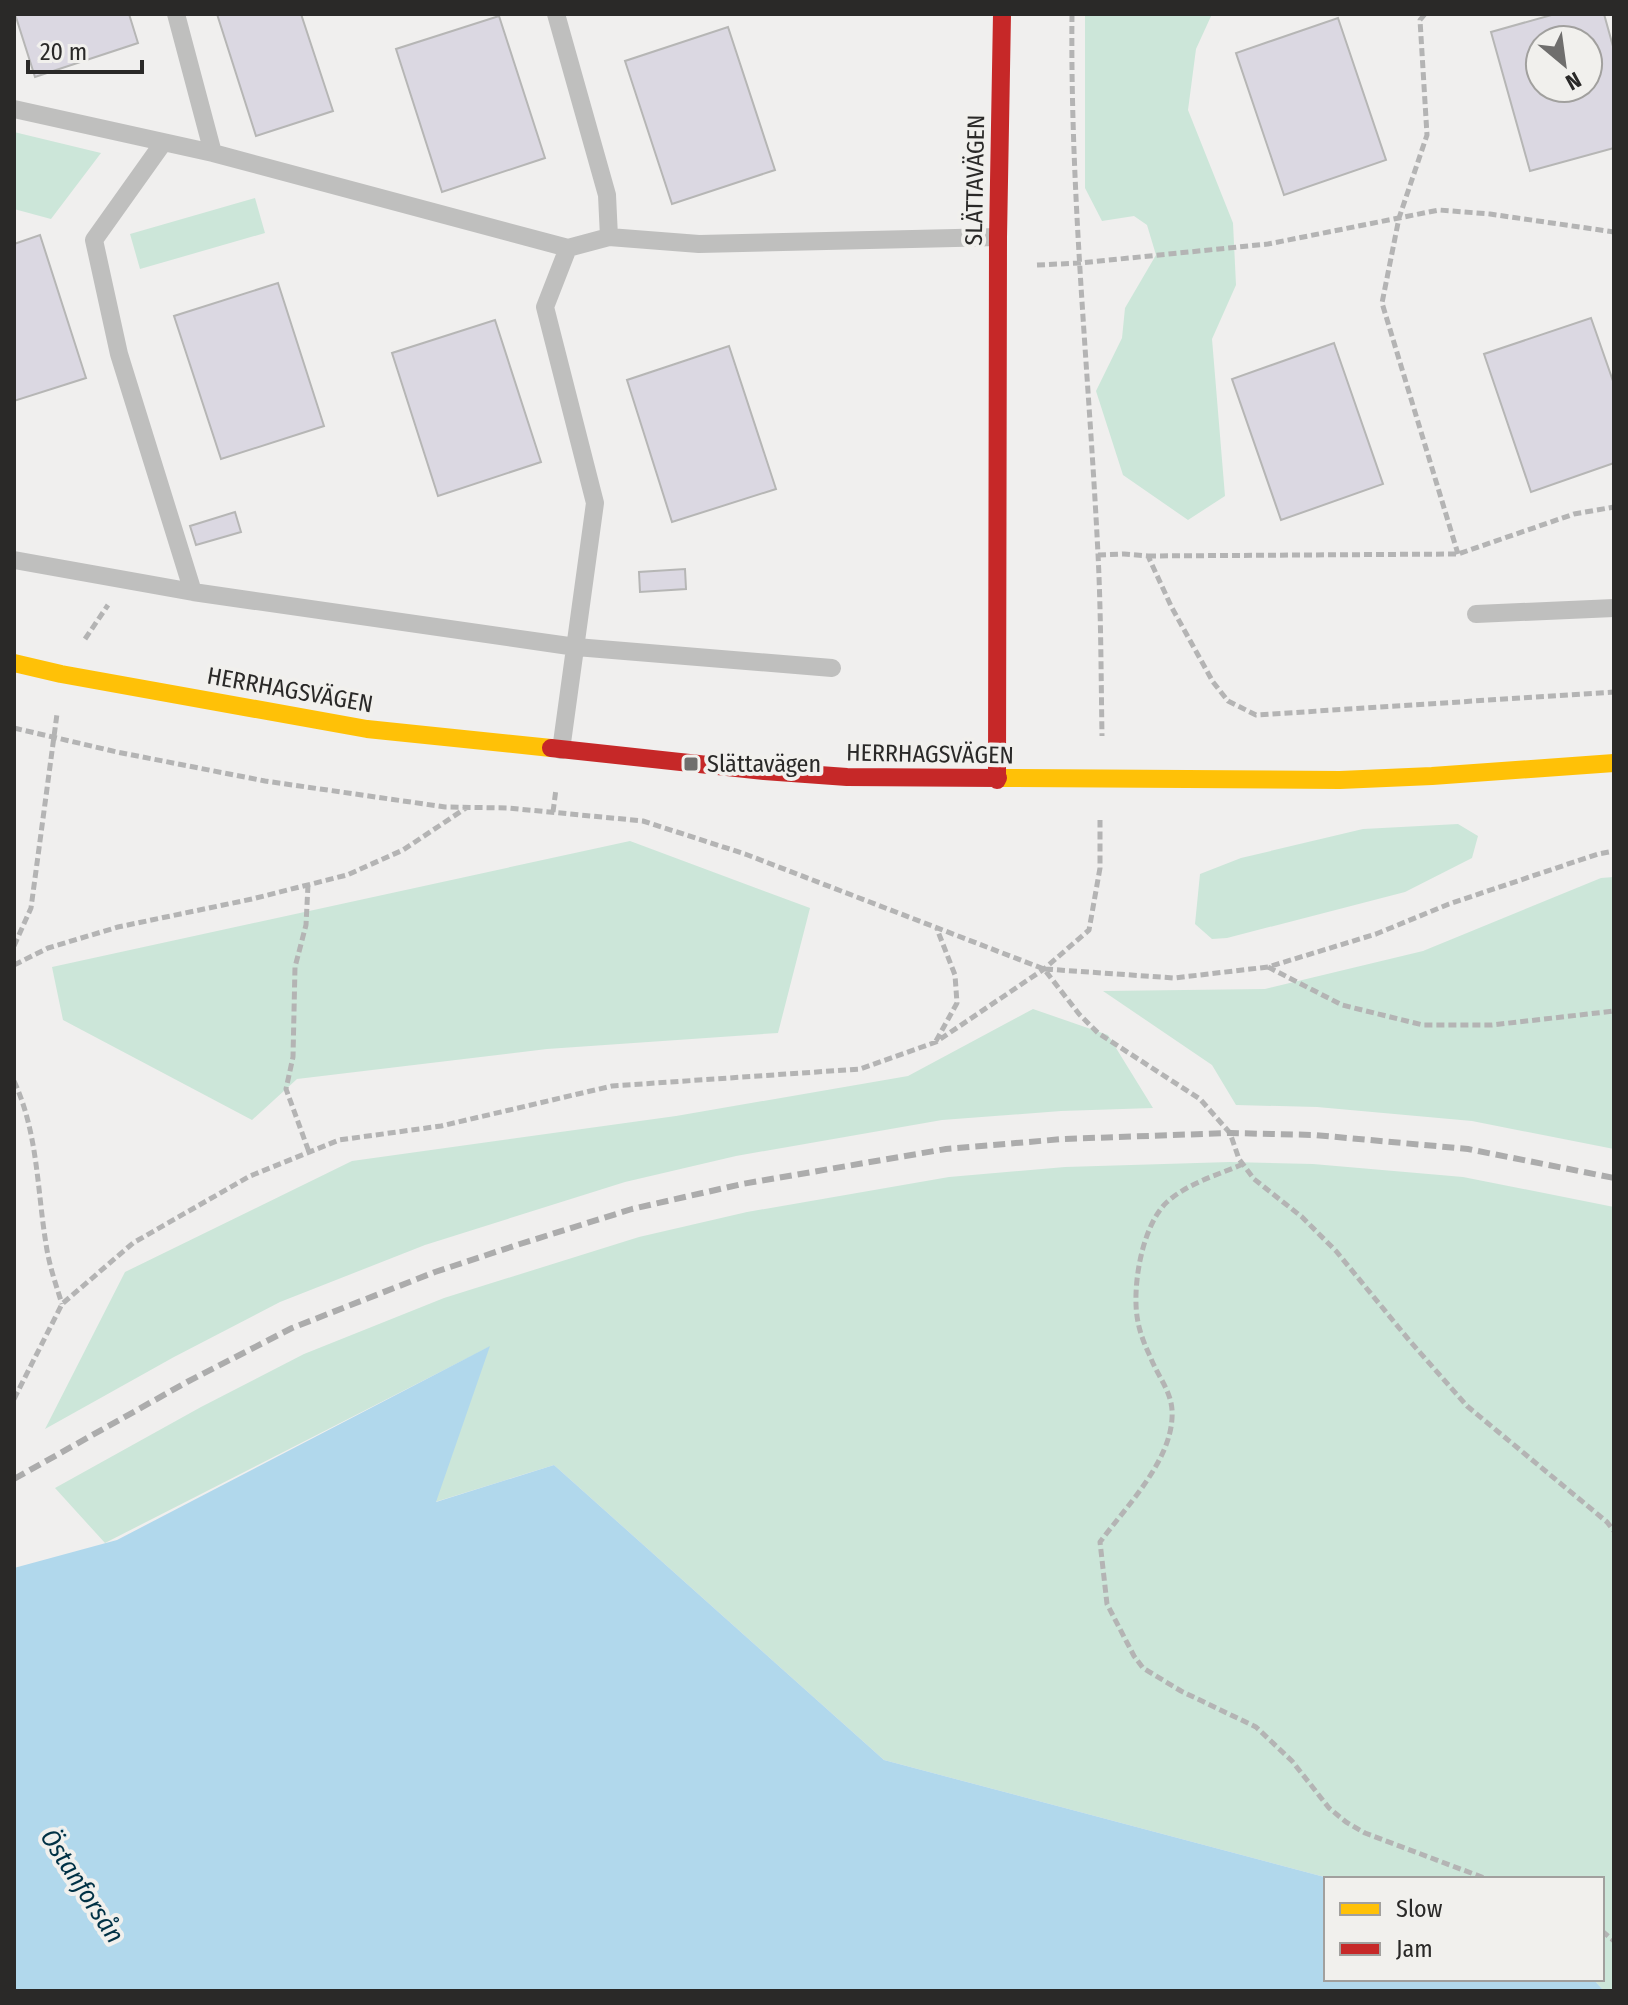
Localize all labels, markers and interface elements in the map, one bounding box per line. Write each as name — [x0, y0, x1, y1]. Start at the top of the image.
scale bar — [28, 24, 142, 74]
north arrow — [1524, 24, 1604, 104]
text: 20 m — [40, 38, 87, 66]
text: N — [1561, 66, 1586, 96]
street label: SLÄTTAVÄGEN — [960, 114, 990, 246]
street label: HERRHAGSVÄGEN — [205, 662, 375, 718]
street label: HERRHAGSVÄGEN — [846, 739, 1014, 769]
place label: Slättavägen — [707, 750, 821, 778]
marker: Slättavägen — [682, 755, 700, 773]
water label: Östanforsån — [34, 1823, 130, 1949]
legend — [1324, 1877, 1604, 1981]
text: Slow — [1396, 1895, 1443, 1923]
text: Jam — [1396, 1935, 1433, 1963]

